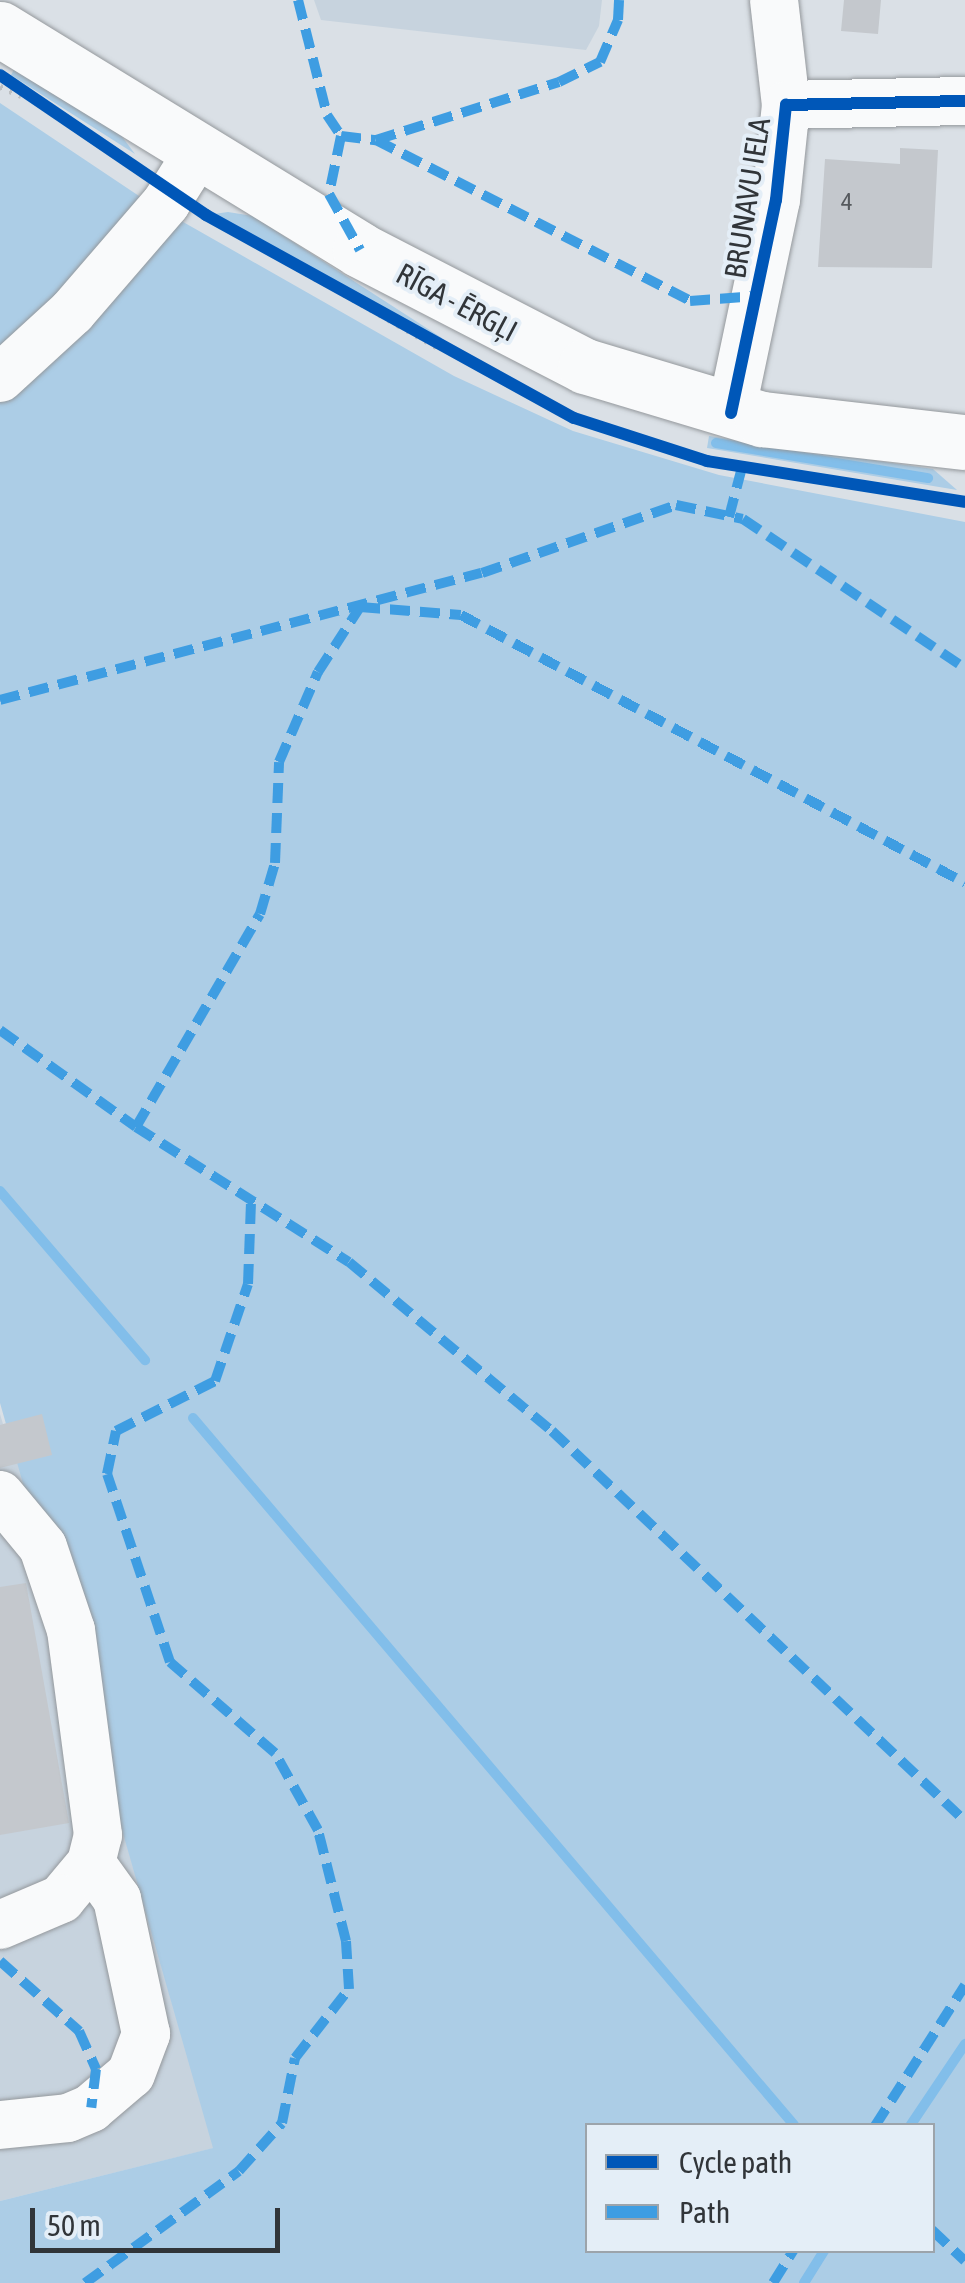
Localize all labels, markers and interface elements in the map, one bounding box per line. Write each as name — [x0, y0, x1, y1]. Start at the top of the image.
street label: BRUNAVU IELA — [717, 115, 777, 281]
house number: 4 — [841, 186, 853, 216]
street label: RĪGA - ĒRGĻI — [390, 255, 524, 349]
legend — [585, 2123, 935, 2253]
text: Cycle path — [679, 2145, 792, 2179]
scale bar — [35, 2188, 285, 2250]
text: Path — [679, 2195, 730, 2229]
text: 50 m — [47, 2208, 101, 2242]

